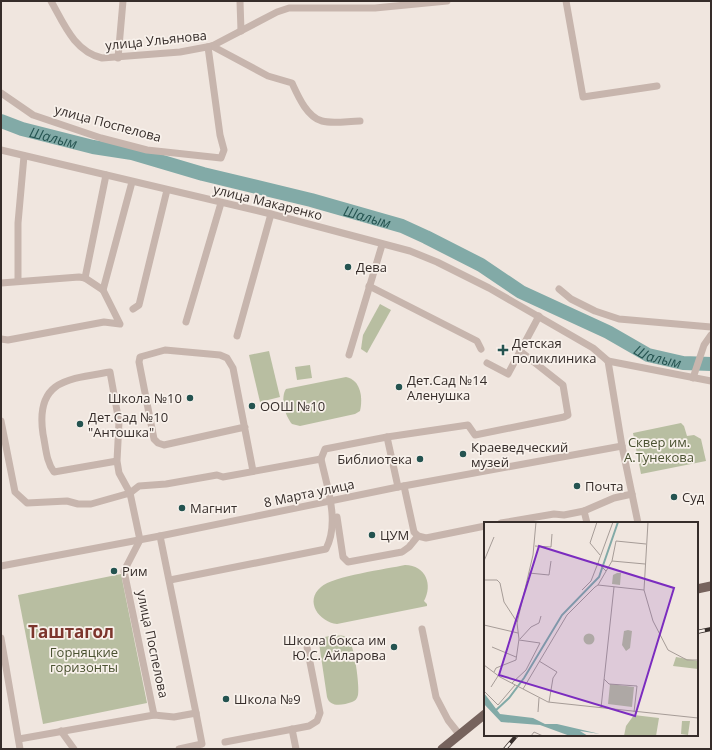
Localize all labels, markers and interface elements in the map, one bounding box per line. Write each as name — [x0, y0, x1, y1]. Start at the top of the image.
street label: улица Ульянова — [104, 26, 208, 54]
street label: улица Поспелова — [53, 100, 163, 146]
water label: Шалым — [28, 122, 80, 152]
street label: улица Макаренко — [212, 180, 325, 224]
water label: Шалым — [341, 200, 394, 232]
place label: Дева — [356, 258, 387, 276]
marker: Дева — [343, 262, 353, 272]
place label: Детская поликлиника — [512, 334, 596, 367]
water label: Шалым — [631, 340, 684, 372]
marker: Детская поликлиника — [497, 344, 509, 356]
place label: Дет.Сад №14 Аленушка — [407, 371, 488, 404]
marker: Дет.Сад №14 Аленушка — [394, 382, 404, 392]
place label: Школа №10 — [108, 389, 182, 407]
marker: Школа №10 — [185, 393, 195, 403]
place label: ООШ №10 — [260, 397, 325, 415]
marker: ООШ №10 — [247, 401, 257, 411]
place label: Дет.Сад №10 "Антошка" — [88, 408, 168, 441]
marker: Дет.Сад №10 "Антошка" — [75, 419, 85, 429]
park label: Сквер им. А.Тунекова — [624, 433, 694, 466]
place label: Краеведческий музей — [471, 438, 568, 471]
marker: Краеведческий музей — [458, 449, 468, 459]
place label: Библиотека — [337, 450, 412, 468]
marker: Библиотека — [415, 454, 425, 464]
street label: 8 Марта улица — [262, 475, 356, 511]
place label: Почта — [585, 477, 624, 495]
marker: Почта — [572, 481, 582, 491]
place label: Суд — [682, 488, 705, 506]
marker: Суд — [669, 492, 679, 502]
place label: Магнит — [190, 499, 237, 517]
marker: Магнит — [177, 503, 187, 513]
inset map — [484, 522, 698, 736]
place label: ЦУМ — [380, 526, 409, 544]
marker: ЦУМ — [367, 530, 377, 540]
place label: Рим — [122, 562, 148, 580]
marker: Рим — [109, 566, 119, 576]
street label: улица Поспелова — [133, 588, 173, 700]
district label: Таштагол — [28, 620, 114, 643]
place label: Школа бокса им Ю.С. Айларова — [283, 631, 386, 664]
marker: Школа бокса им Ю.С. Айларова — [389, 642, 399, 652]
park label: Горняцкие горизонты — [50, 643, 118, 676]
place label: Школа №9 — [234, 690, 301, 708]
marker: Школа №9 — [221, 694, 231, 704]

